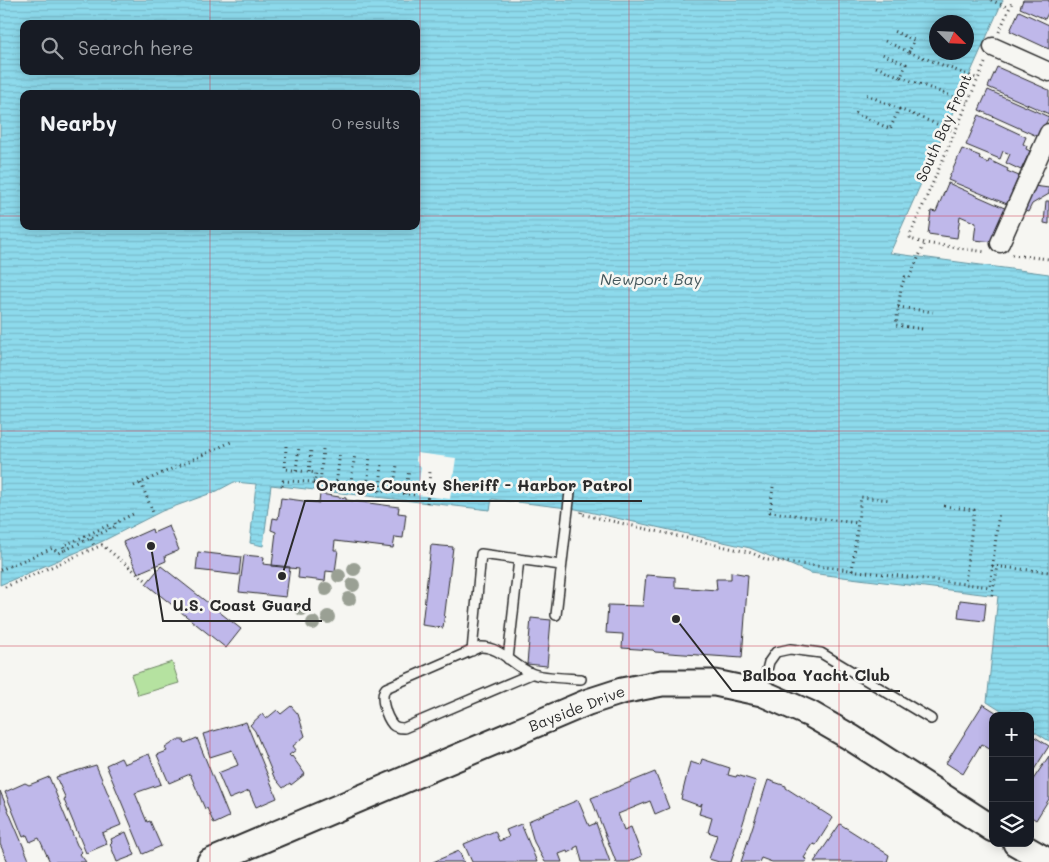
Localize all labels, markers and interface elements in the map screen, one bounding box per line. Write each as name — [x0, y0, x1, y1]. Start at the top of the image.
north arrow — [929, 15, 974, 60]
search box — [20, 20, 420, 75]
icon: search — [38, 34, 66, 62]
text: Search here — [78, 35, 194, 60]
street label: South Bay Front — [910, 70, 976, 185]
text: Nearby — [40, 109, 117, 136]
text: 0 results — [332, 112, 400, 133]
water label: Newport Bay — [600, 268, 703, 289]
callout: Orange County Sheriff - Harbor Patrol — [305, 470, 642, 501]
text: Orange County Sheriff - Harbor Patrol — [316, 474, 632, 495]
callout: U.S. Coast Guard — [163, 590, 322, 621]
text: U.S. Coast Guard — [172, 594, 312, 615]
callout: Balboa Yacht Club — [732, 660, 900, 691]
text: Balboa Yacht Club — [742, 664, 890, 685]
street label: Bayside Drive — [526, 681, 628, 736]
map controls — [989, 712, 1034, 847]
button: + — [989, 712, 1034, 757]
button: − — [989, 757, 1034, 802]
button: layers — [989, 802, 1034, 847]

